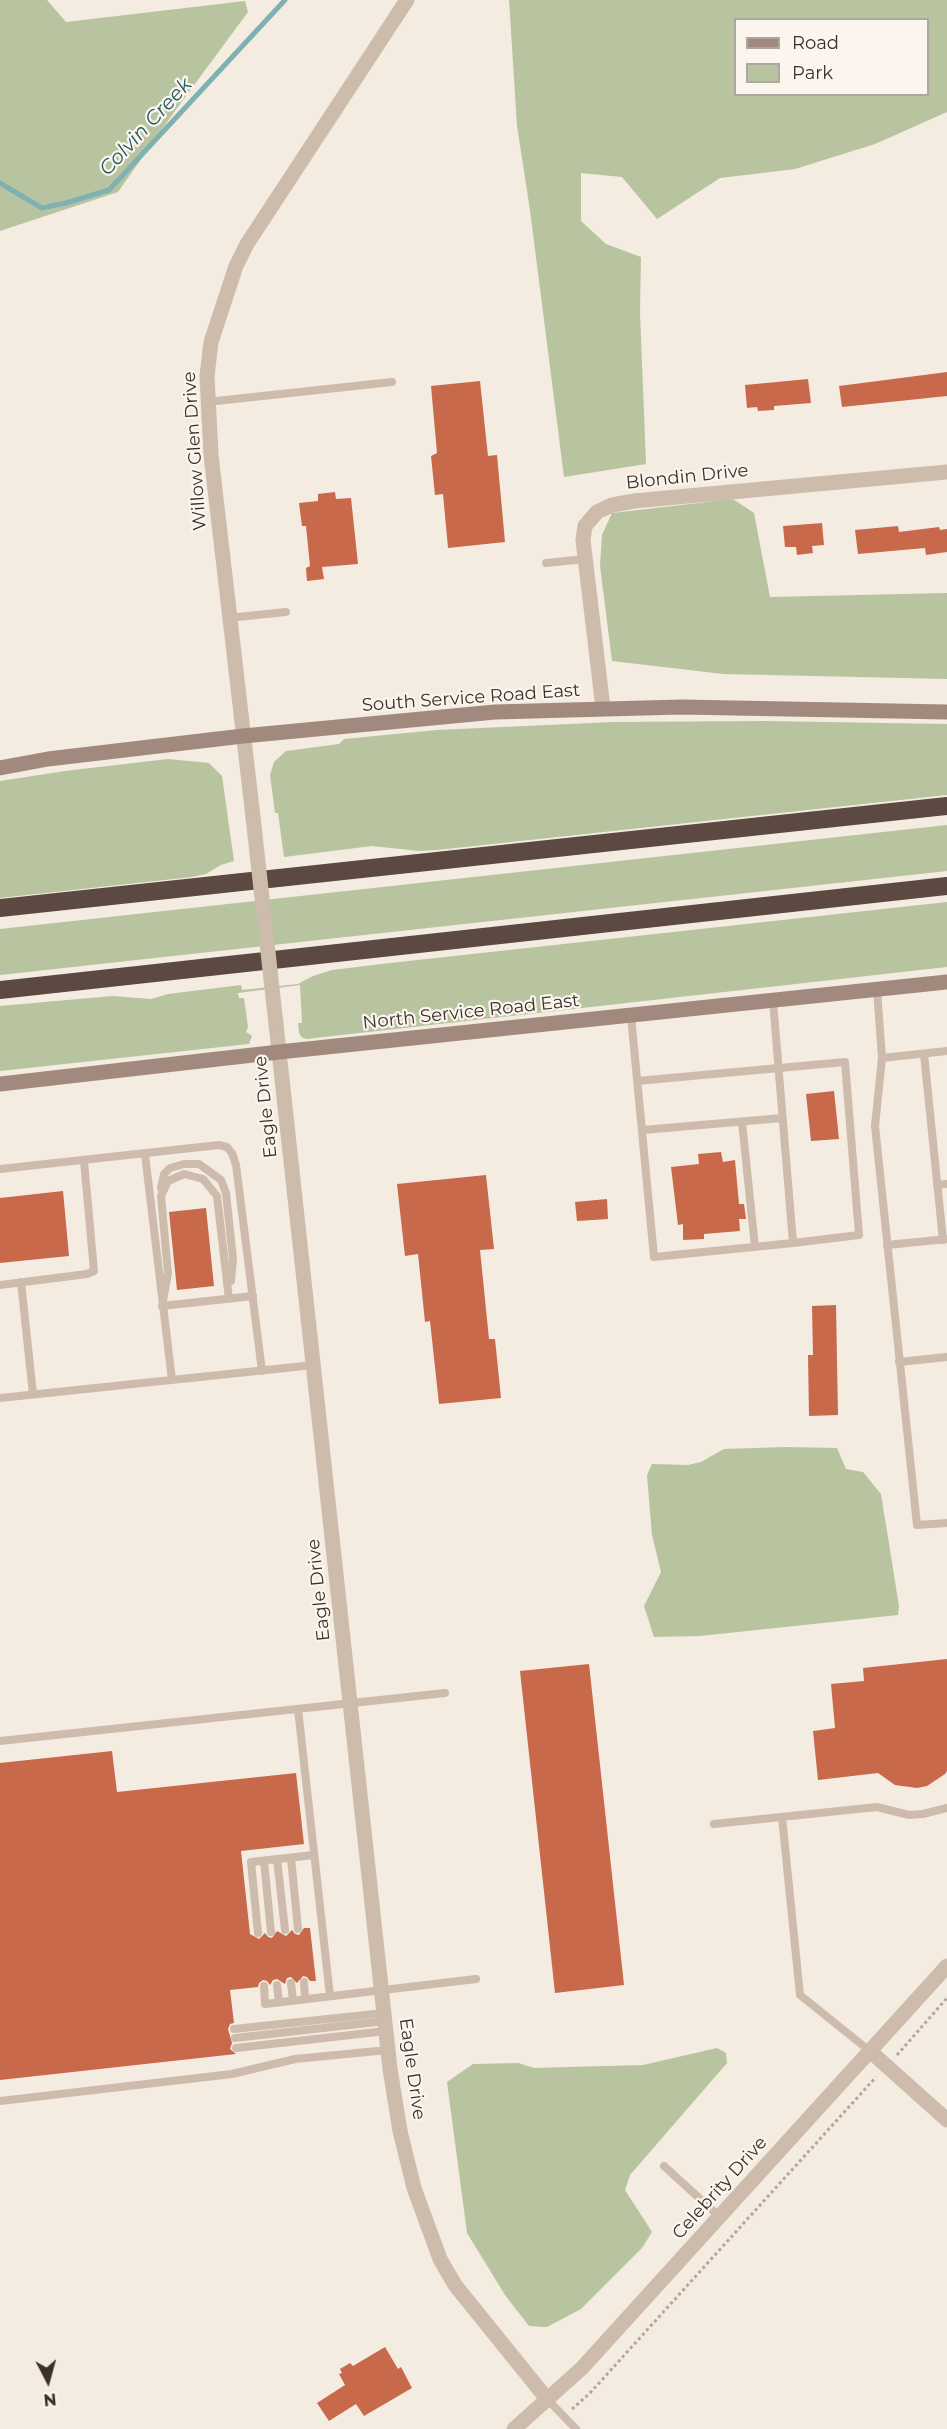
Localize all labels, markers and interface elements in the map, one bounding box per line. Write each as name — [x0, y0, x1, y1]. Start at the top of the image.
legend — [734, 18, 929, 96]
text: Road — [792, 32, 839, 54]
text: Park — [792, 62, 833, 84]
water label: Colvin Creek — [95, 73, 197, 181]
street label: Willow Glen Drive — [179, 371, 211, 531]
street label: Blondin Drive — [625, 460, 749, 494]
street label: South Service Road East — [361, 680, 581, 716]
street label: North Service Road East — [362, 990, 580, 1034]
street label: Eagle Drive — [250, 1055, 282, 1159]
street label: Eagle Drive — [303, 1538, 335, 1642]
street label: Eagle Drive — [394, 2017, 430, 2121]
street label: Celebrity Drive — [668, 2132, 772, 2244]
north arrow — [18, 2351, 78, 2411]
text: N — [43, 2389, 57, 2410]

